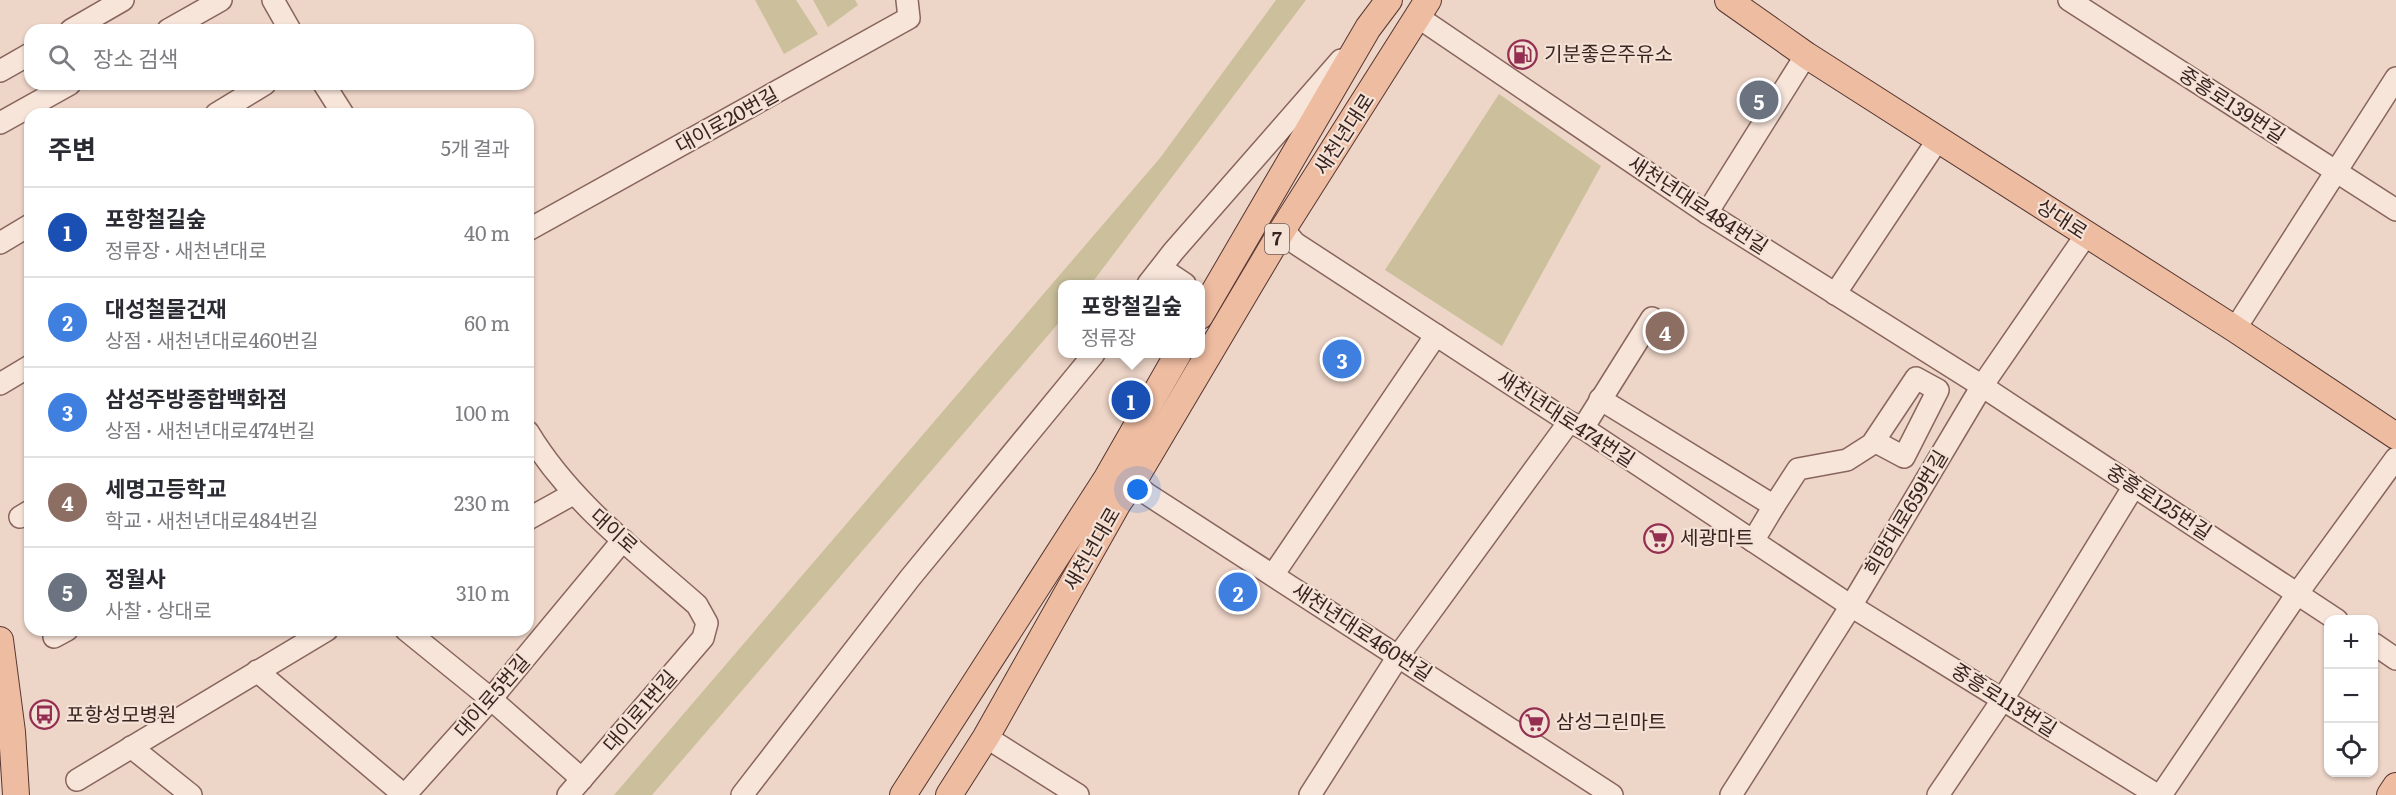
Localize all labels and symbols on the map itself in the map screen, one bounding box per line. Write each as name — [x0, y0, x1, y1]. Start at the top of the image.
place label: 기분좋은주유소 — [1544, 37, 1673, 67]
fuel station icon: 기분좋은주유소 — [1507, 38, 1539, 70]
street label: 중흥로139번길 — [2174, 58, 2292, 149]
street label: 대이로20번길 — [669, 78, 783, 159]
pin: 5 — [1740, 78, 1778, 122]
street label: 새천년대로 — [1305, 86, 1380, 180]
street label: 새천년대로484번길 — [1623, 147, 1775, 260]
street label: 상대로 — [2032, 190, 2094, 245]
road number: 7 — [1265, 224, 1289, 254]
pin: 4 — [1646, 308, 1684, 354]
pin: 3 — [1322, 336, 1362, 382]
street label: 새천년대로474번길 — [1492, 361, 1642, 473]
pin: 1 — [1112, 378, 1150, 422]
street label: 희망대로659번길 — [1855, 443, 1954, 580]
street label: 중흥로125번길 — [2101, 455, 2219, 546]
your location — [1123, 475, 1152, 504]
street label: 대이로 — [585, 500, 646, 559]
street label: 새천년대로 — [1054, 501, 1126, 595]
place label: 세광마트 — [1680, 521, 1754, 551]
supermarket icon: 세광마트 — [1643, 522, 1675, 554]
pin: 2 — [1218, 570, 1258, 614]
street label: 새천년대로460번길 — [1287, 574, 1439, 687]
street label: 대이로5번길 — [446, 646, 535, 743]
street label: 중흥로113번길 — [1947, 654, 2064, 743]
street label: 대이로1번길 — [594, 662, 683, 757]
place label: 포항성모병원 — [66, 698, 176, 728]
bus stop icon: 포항성모병원 — [29, 699, 61, 731]
place label: 삼성그린마트 — [1556, 705, 1666, 735]
supermarket icon: 삼성그린마트 — [1519, 706, 1551, 738]

